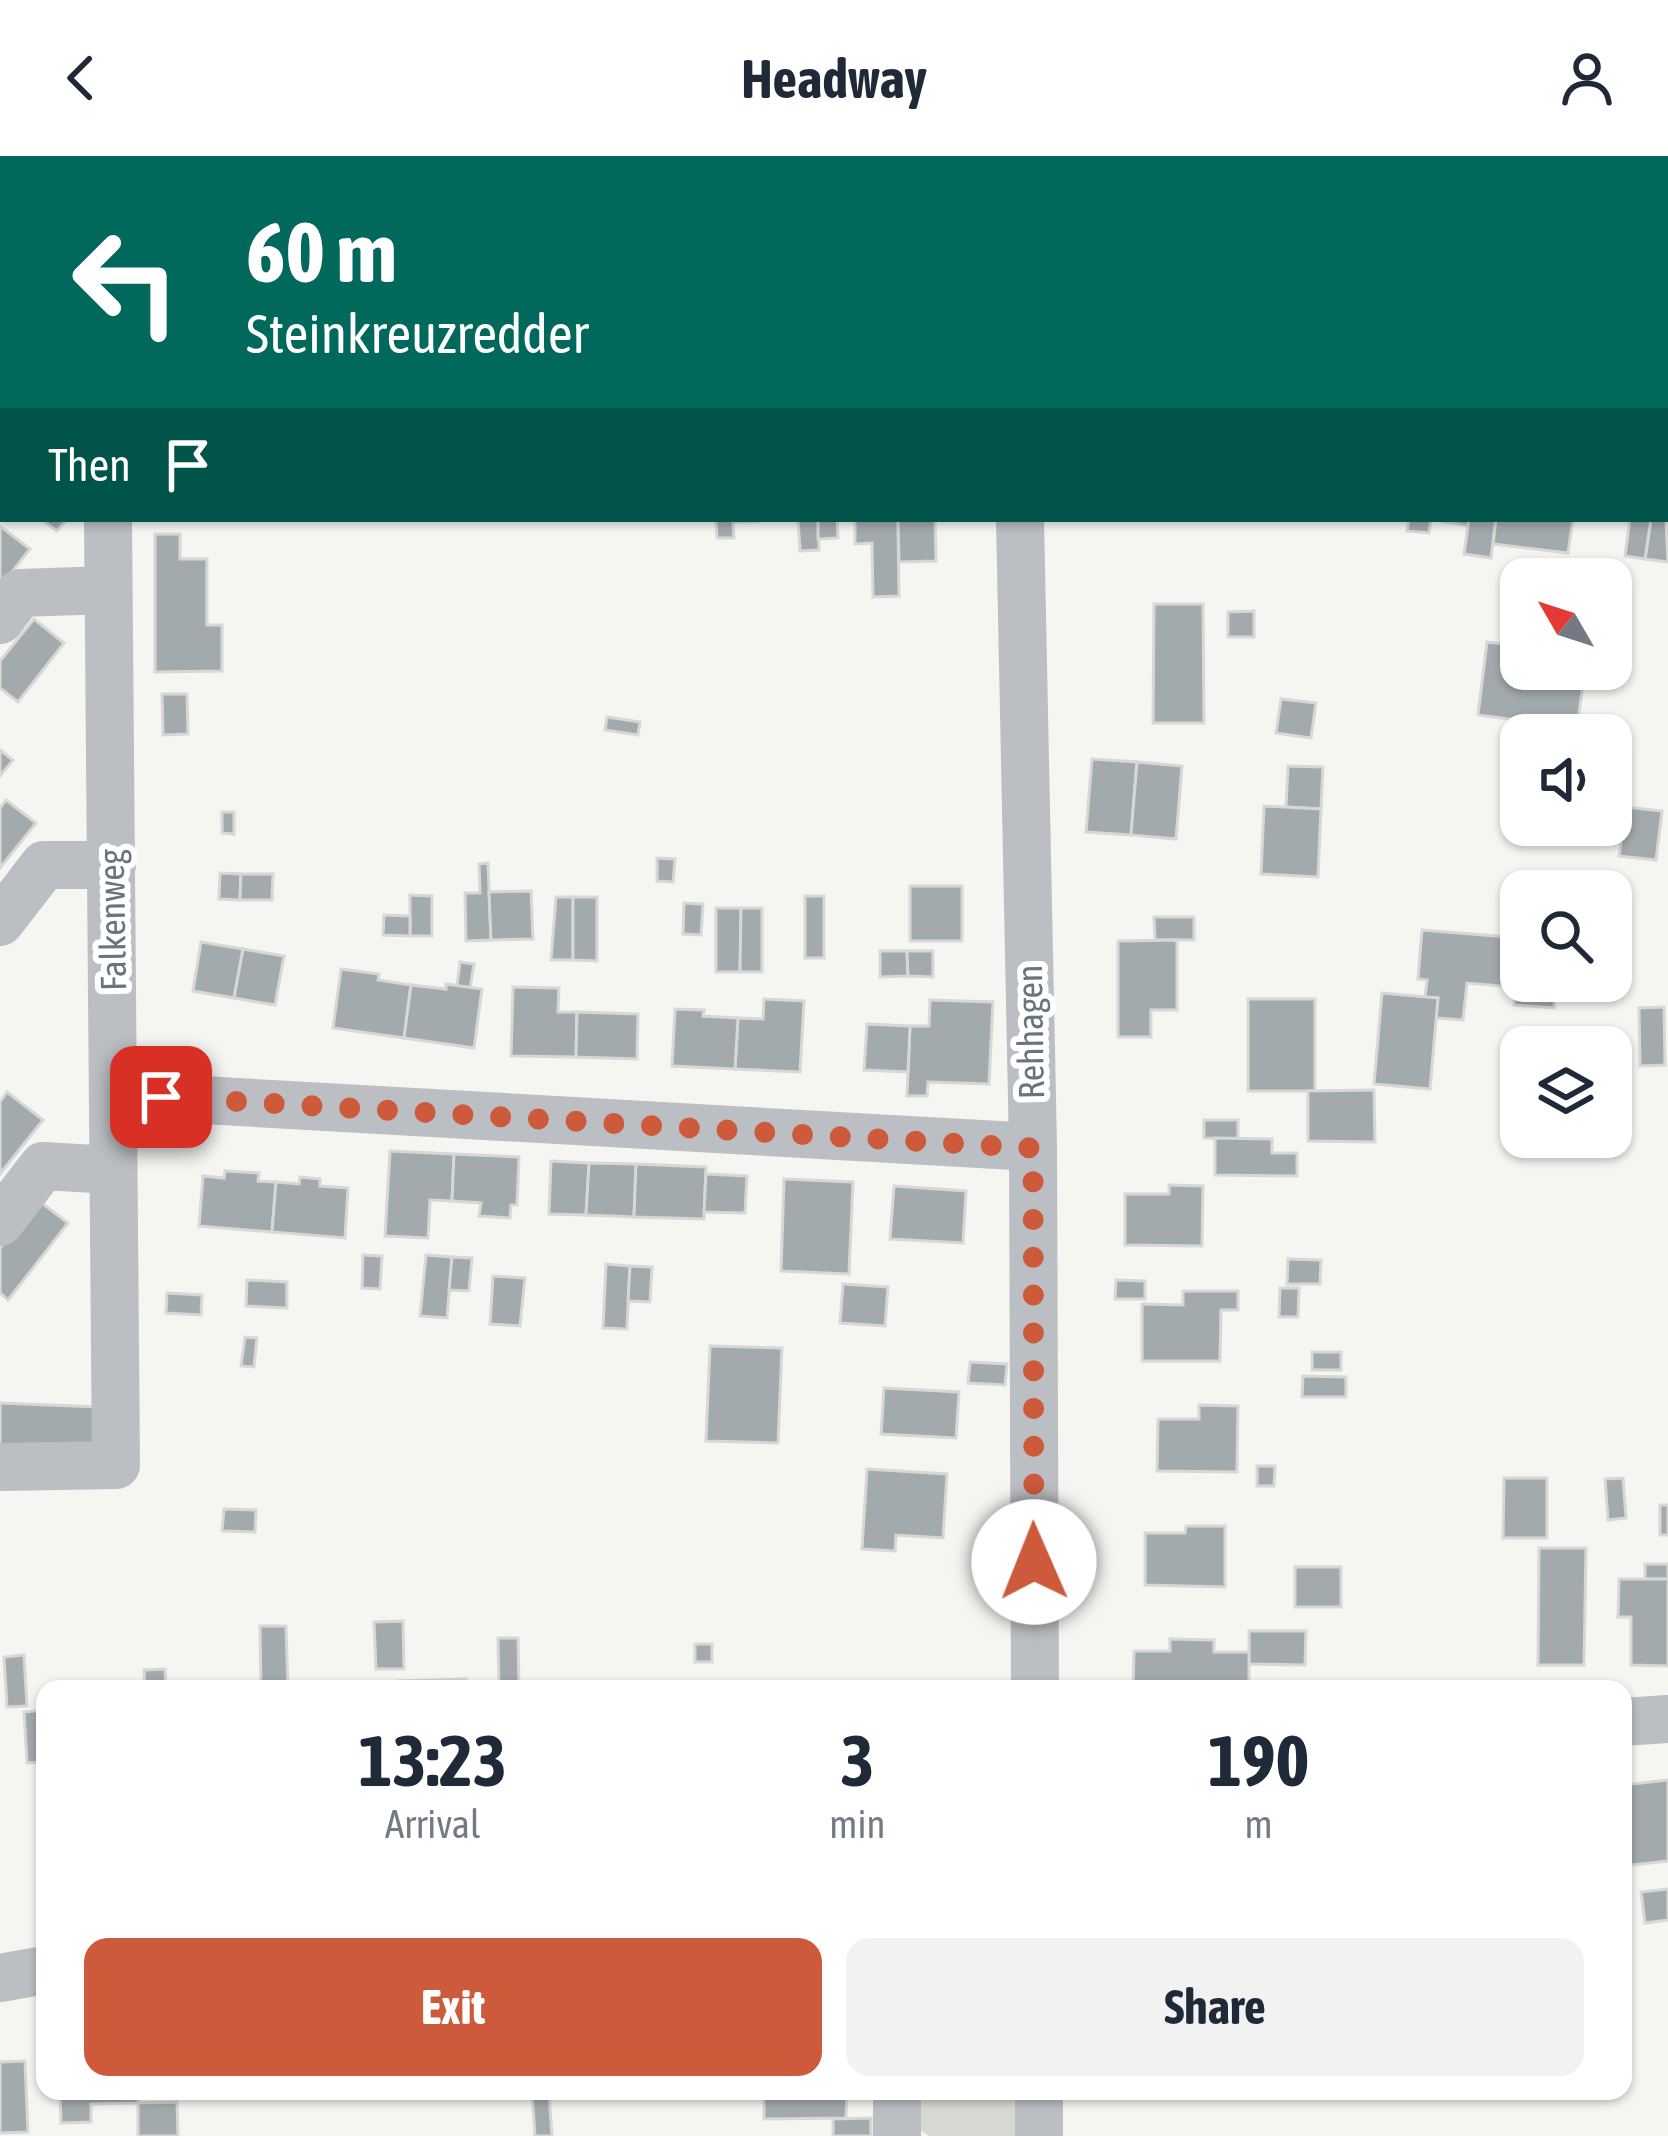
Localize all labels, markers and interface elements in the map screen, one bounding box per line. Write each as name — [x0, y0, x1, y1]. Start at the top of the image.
icon: back — [48, 45, 114, 111]
icon: person — [1554, 45, 1620, 111]
text: Headway — [741, 48, 927, 109]
icon: left — [48, 204, 204, 360]
text: 60 m — [246, 204, 397, 300]
text: Steinkreuzredder — [246, 303, 588, 364]
icon: arrive — [155, 432, 221, 498]
text: Then — [48, 439, 131, 491]
north arrow — [1500, 558, 1632, 690]
map controls — [1500, 558, 1632, 1158]
button: sound — [1500, 714, 1632, 846]
street label: Falkenweg — [90, 848, 134, 991]
button: search — [1500, 870, 1632, 1002]
street label: Rehhagen — [1008, 964, 1052, 1100]
button: layers — [1500, 1026, 1632, 1158]
pin — [110, 1046, 212, 1148]
icon: arrive — [128, 1064, 194, 1130]
position arrow — [971, 1499, 1097, 1625]
text: 13:23 — [359, 1719, 507, 1801]
text: 3 — [840, 1719, 874, 1801]
text: 190 — [1208, 1719, 1309, 1801]
text: Arrival — [385, 1802, 480, 1846]
text: min — [829, 1802, 885, 1846]
text: m — [1245, 1802, 1273, 1846]
button: Exit — [84, 1938, 822, 2076]
button: Share — [846, 1938, 1584, 2076]

